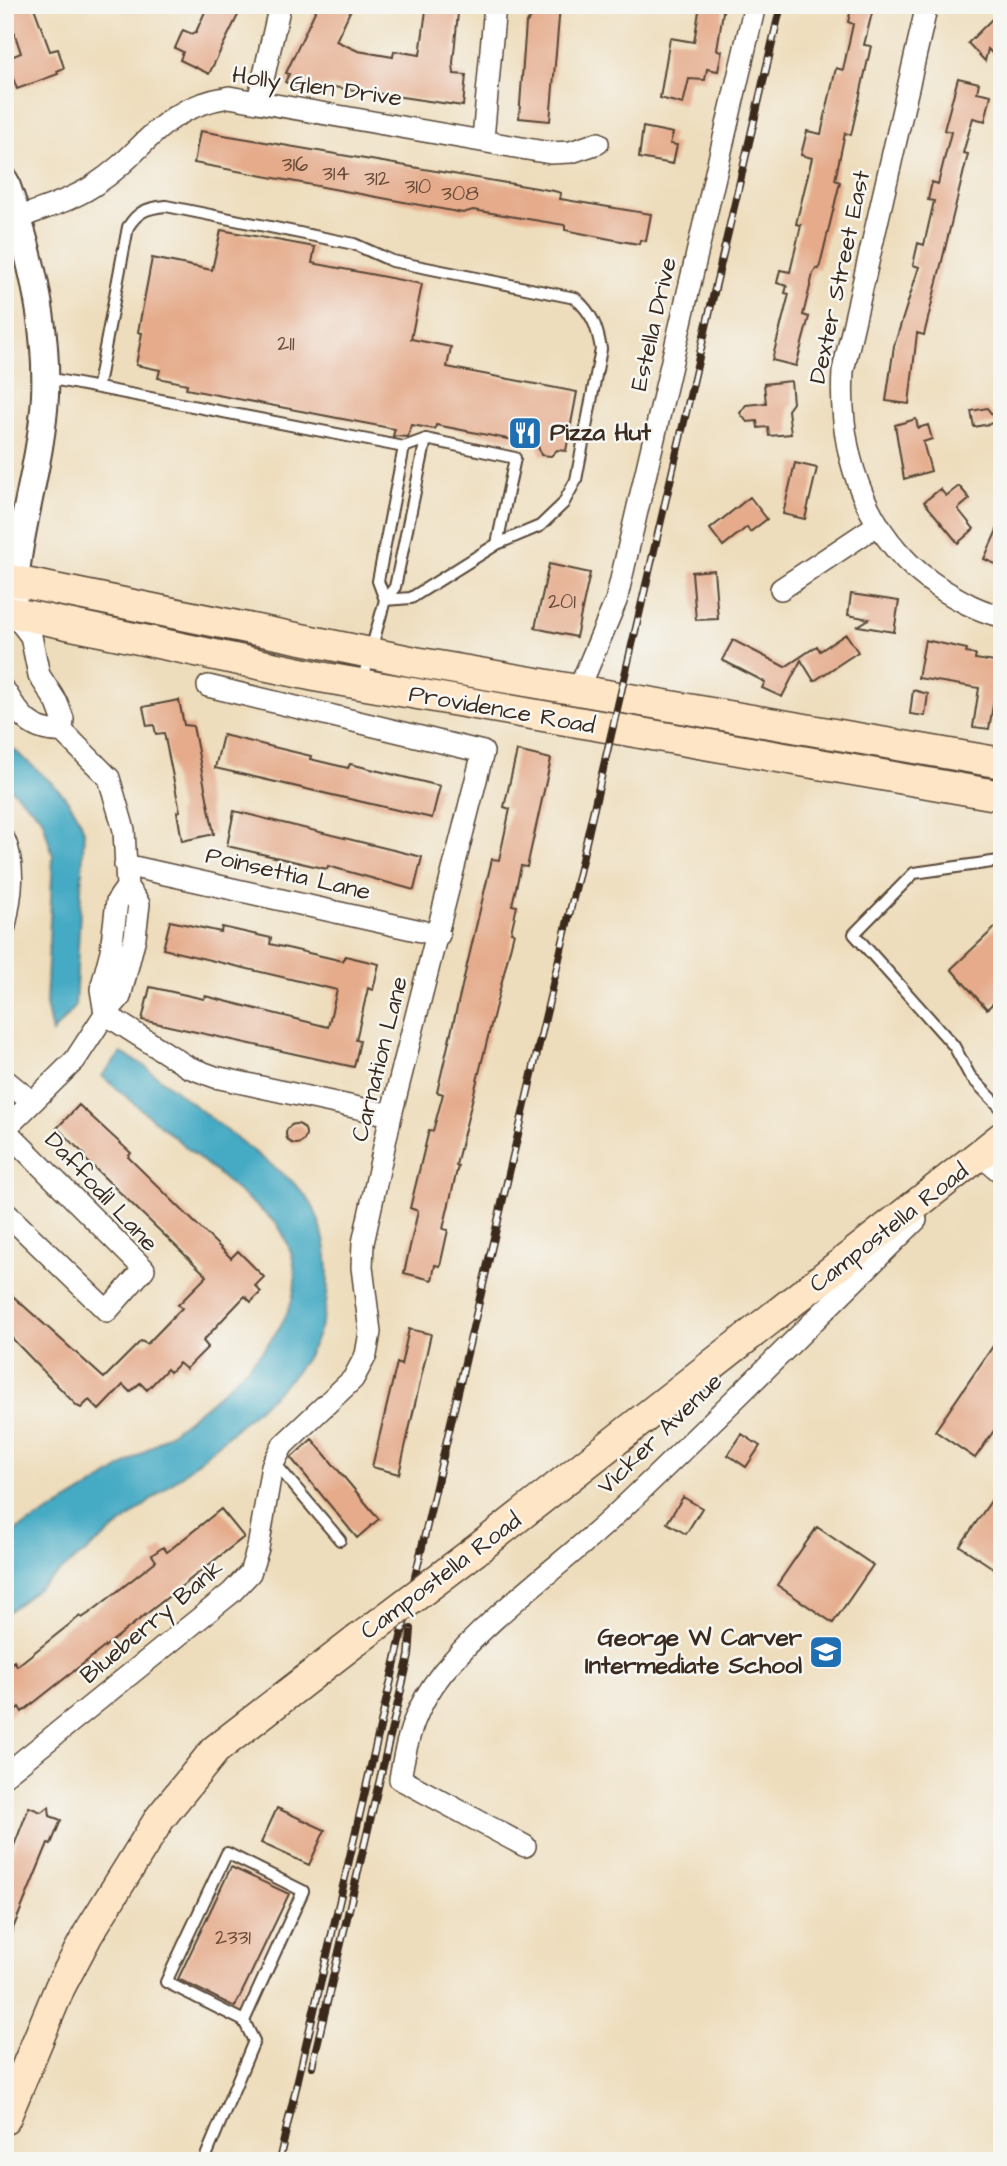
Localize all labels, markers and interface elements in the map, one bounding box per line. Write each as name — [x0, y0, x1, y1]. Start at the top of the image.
street label: Holly Glen Drive — [230, 58, 404, 117]
house number: 316 — [282, 150, 308, 179]
house number: 314 — [322, 159, 350, 188]
house number: 312 — [364, 164, 390, 193]
street label: Dexter Street East — [801, 167, 879, 387]
house number: 310 — [405, 172, 431, 201]
house number: 308 — [441, 179, 479, 208]
street label: Estella Drive — [622, 254, 686, 394]
house number: 211 — [277, 329, 295, 358]
restaurant icon: Pizza Hut — [506, 414, 544, 452]
place label: Pizza Hut — [550, 416, 651, 450]
house number: 201 — [548, 587, 576, 616]
street label: Providence Road — [406, 677, 598, 743]
street label: Poinsettia Lane — [202, 839, 374, 909]
street label: Carnation Lane — [343, 973, 417, 1145]
street label: Daffodil Lane — [36, 1124, 166, 1260]
street label: Campostella Road — [802, 1155, 976, 1301]
street label: Vicker Avenue — [590, 1365, 730, 1503]
street label: Campostella Road — [353, 1504, 529, 1648]
street label: Blueberry Bank — [73, 1552, 232, 1693]
place label: George W Carver Intermediate School — [585, 1621, 803, 1683]
school or university icon: George W Carver Intermediate School — [807, 1633, 845, 1671]
house number: 2331 — [215, 1923, 251, 1952]

